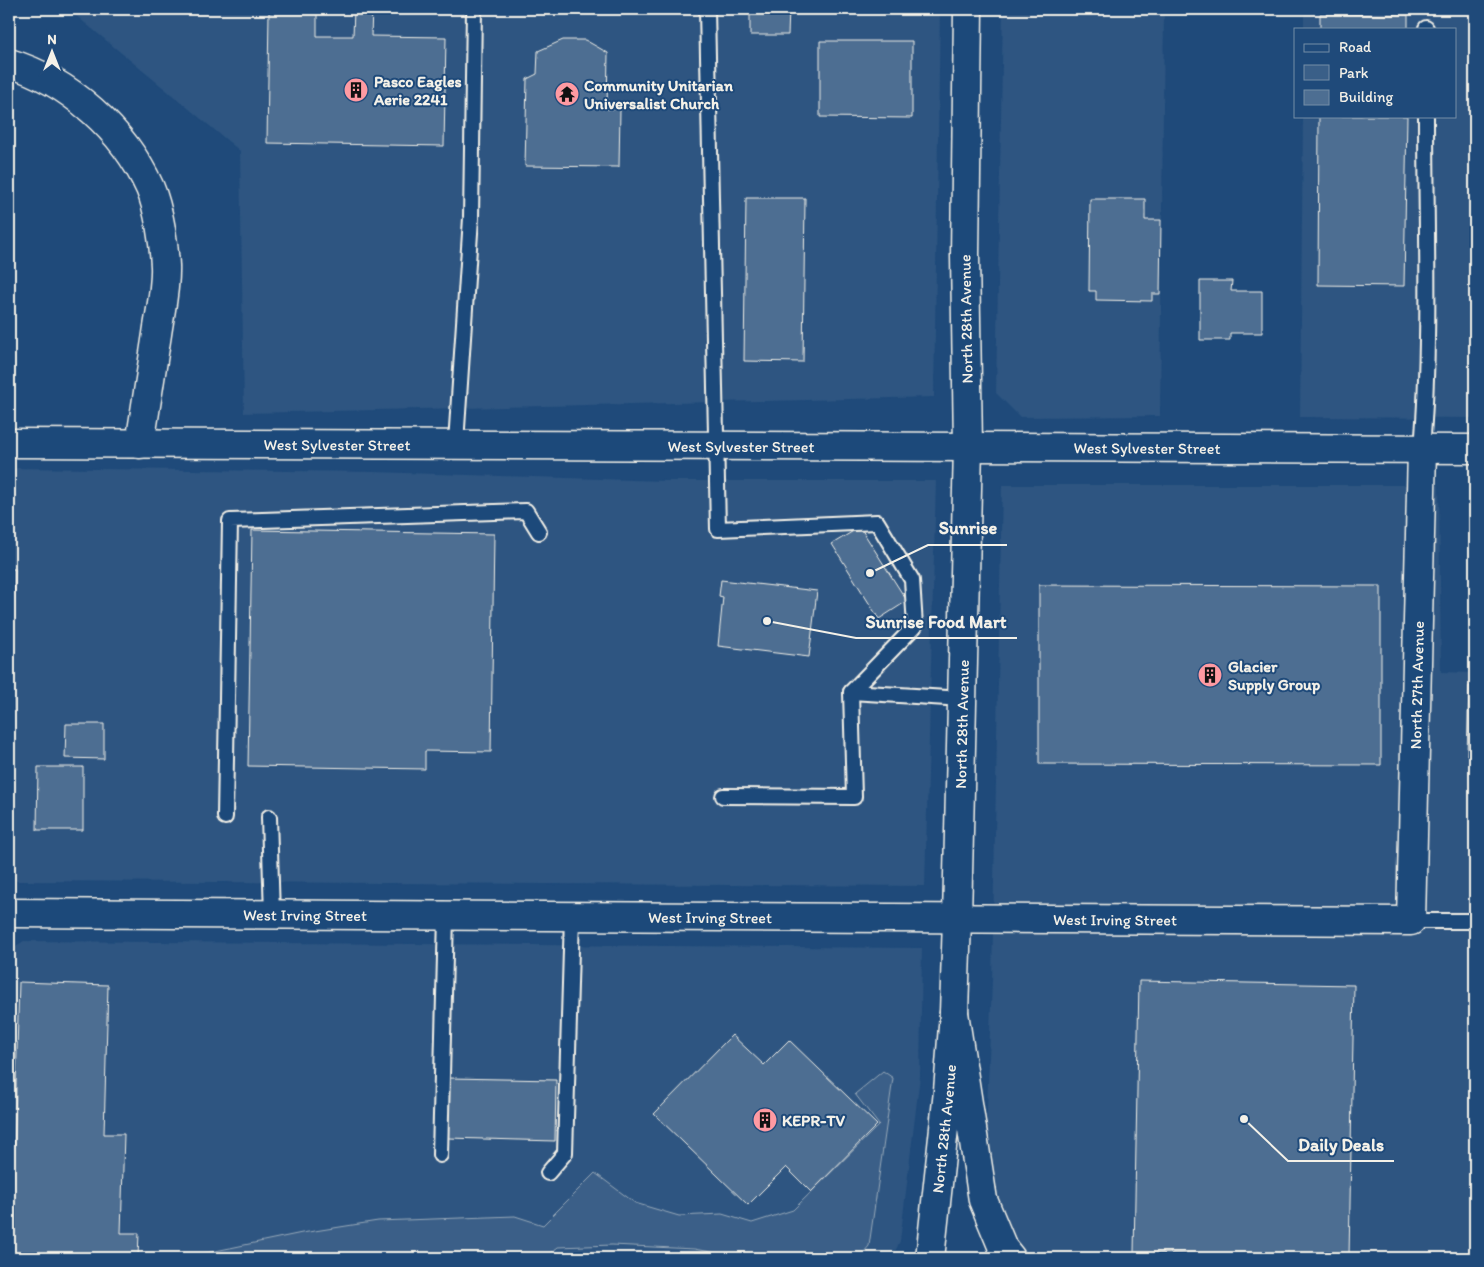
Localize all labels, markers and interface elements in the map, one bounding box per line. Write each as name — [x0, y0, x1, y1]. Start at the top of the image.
north arrow — [28, 28, 78, 78]
legend — [1294, 28, 1456, 118]
text: N — [47, 31, 57, 48]
text: Road — [1339, 38, 1372, 56]
text: Park — [1339, 64, 1369, 82]
place label: Pasco Eagles Aerie 2241 — [373, 72, 462, 109]
place label: Community Unitarian Universalist Church — [584, 76, 734, 113]
building icon: Pasco Eagles Aerie 2241 — [343, 77, 369, 103]
temple icon: Community Unitarian Universalist Church — [554, 81, 580, 107]
text: Building — [1339, 88, 1393, 106]
street label: North 28th Avenue — [955, 254, 977, 384]
street label: West Sylvester Street — [264, 435, 411, 454]
street label: West Sylvester Street — [668, 436, 815, 456]
street label: West Sylvester Street — [1073, 438, 1220, 457]
callout: Sunrise — [928, 512, 1007, 545]
text: Sunrise — [939, 517, 998, 539]
callout: Sunrise Food Mart — [856, 605, 1017, 638]
text: Sunrise Food Mart — [866, 611, 1007, 633]
street label: North 27th Avenue — [1406, 620, 1427, 750]
place label: Glacier Supply Group — [1228, 657, 1321, 695]
street label: North 28th Avenue — [951, 659, 973, 789]
building icon: Glacier Supply Group — [1197, 662, 1223, 688]
street label: West Irving Street — [243, 905, 367, 925]
street label: West Irving Street — [648, 907, 772, 927]
street label: West Irving Street — [1053, 909, 1177, 929]
street label: North 28th Avenue — [928, 1063, 960, 1194]
building icon: KEPR-TV — [752, 1107, 778, 1133]
place label: KEPR-TV — [782, 1111, 845, 1130]
callout: Daily Deals — [1288, 1128, 1394, 1161]
text: Daily Deals — [1298, 1134, 1384, 1156]

